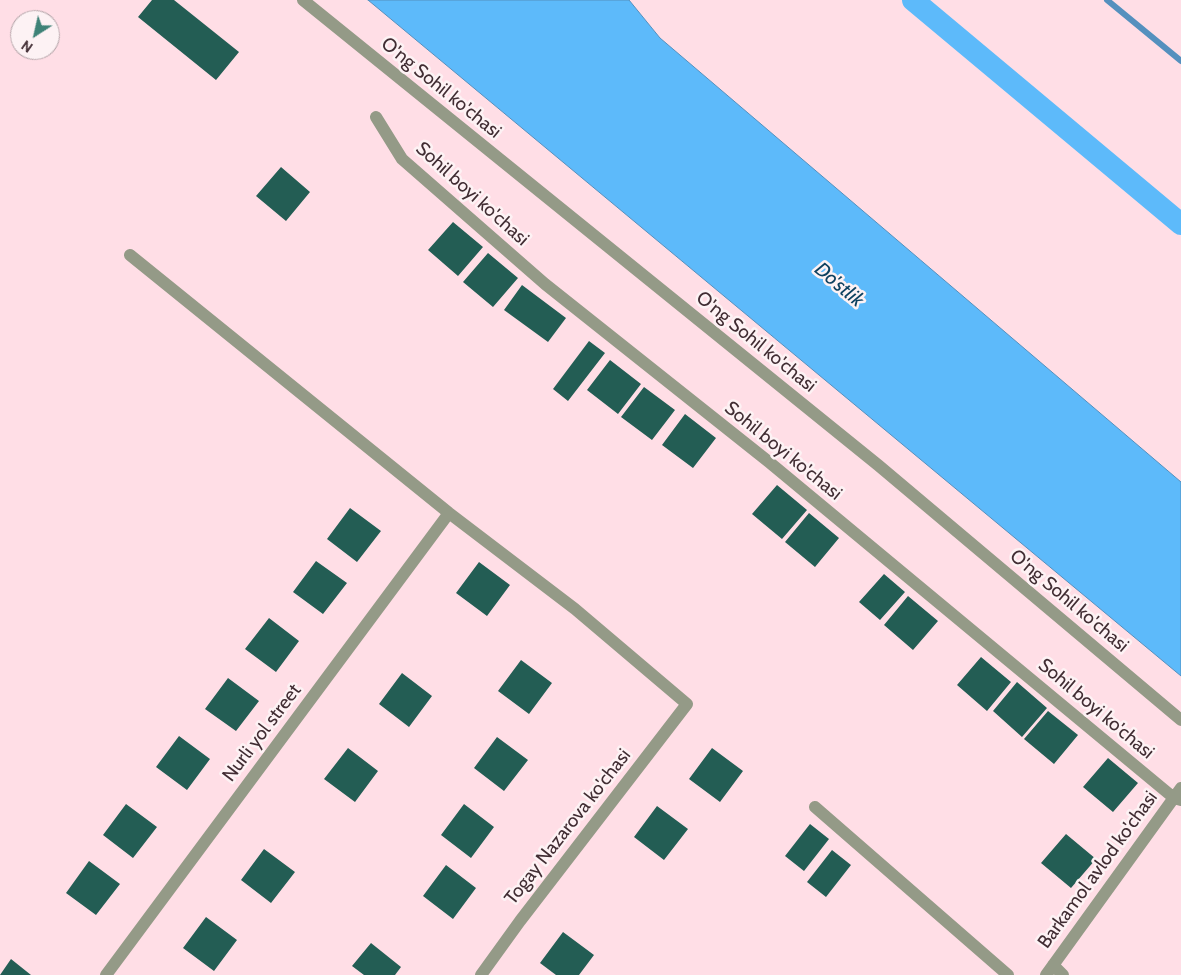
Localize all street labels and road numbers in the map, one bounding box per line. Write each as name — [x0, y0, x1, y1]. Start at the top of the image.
street label: O'ng Sohil ko'chasi — [376, 33, 506, 143]
street label: Sohil boyi ko'chasi — [411, 137, 533, 251]
street label: O'ng Sohil ko'chasi — [691, 287, 821, 397]
street label: Sohil boyi ko'chasi — [720, 397, 846, 505]
street label: O'ng Sohil ko'chasi — [1005, 545, 1133, 657]
street label: Sohil boyi ko'chasi — [1033, 654, 1159, 764]
street label: Nurli yol street — [218, 680, 306, 786]
street label: Togay Nazarova ko'chasi — [500, 745, 636, 909]
street label: Barkamol avlod ko'chasi — [1033, 787, 1163, 953]

